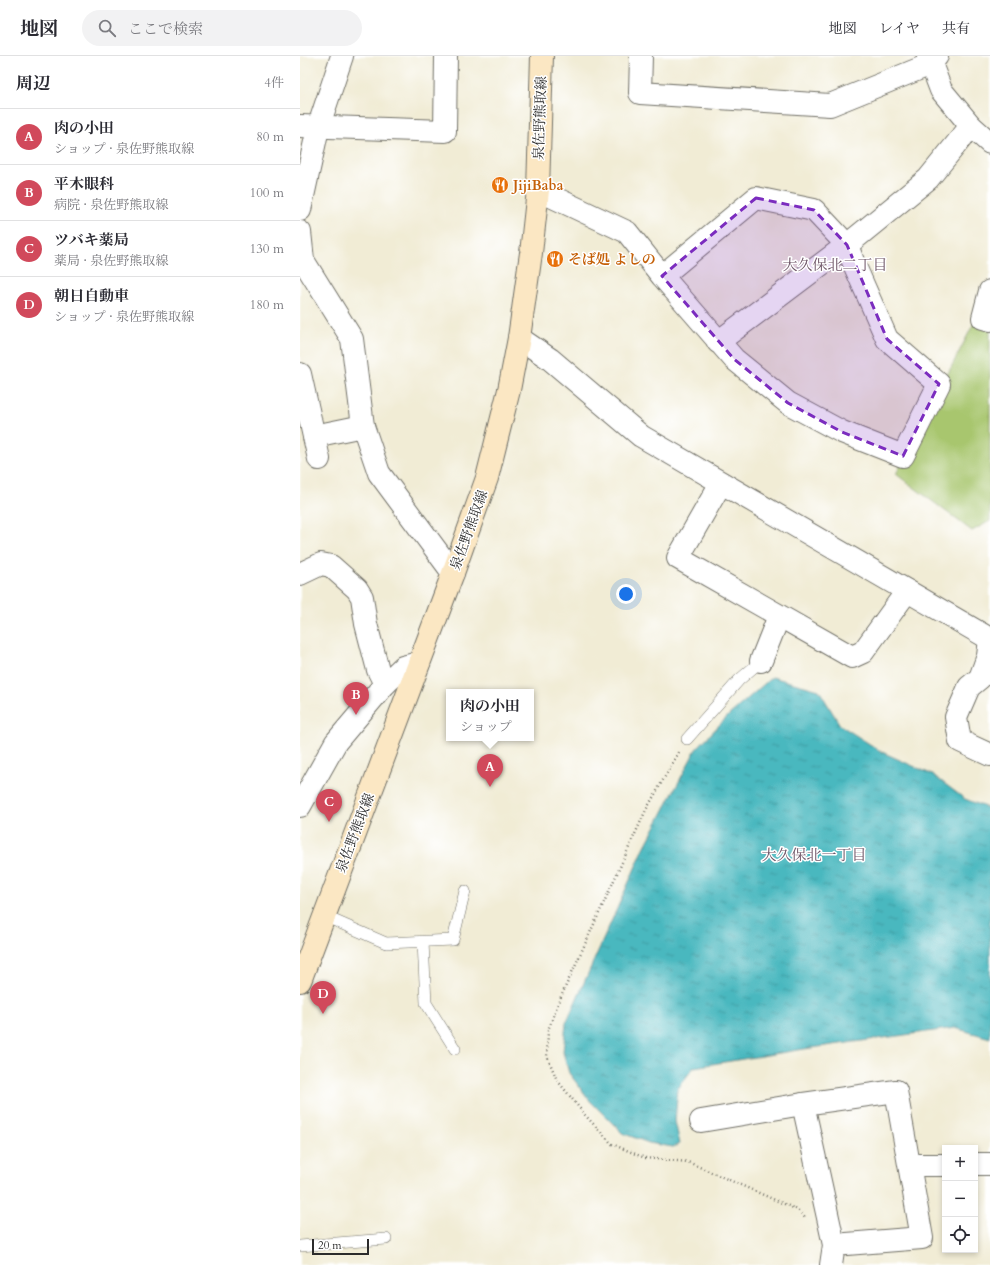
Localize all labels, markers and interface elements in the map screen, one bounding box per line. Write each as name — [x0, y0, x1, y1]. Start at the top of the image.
search box — [82, 10, 362, 46]
text: 地図 — [20, 16, 58, 42]
icon: search — [96, 17, 118, 39]
text: ここで検索 — [128, 19, 203, 39]
text: 地図 — [829, 19, 857, 38]
text: レイヤ — [879, 19, 920, 38]
text: 共有 — [942, 19, 970, 38]
text: 周辺 — [16, 72, 50, 95]
text: 4件 — [264, 74, 284, 92]
street label: 泉佐野熊取線 — [529, 76, 551, 160]
text: 肉の小田 — [54, 118, 114, 138]
text: A — [24, 128, 34, 146]
text: 80 m — [256, 128, 284, 146]
text: ショップ · 泉佐野熊取線 — [54, 140, 194, 158]
text: 平木眼科 — [54, 174, 114, 194]
restaurant icon: JijiBaba — [490, 175, 510, 195]
place label: JijiBaba — [511, 176, 564, 195]
text: B — [24, 184, 34, 202]
text: 100 m — [250, 184, 284, 202]
text: 病院 · 泉佐野熊取線 — [54, 196, 168, 214]
text: ツバキ薬局 — [54, 230, 129, 250]
text: C — [24, 240, 34, 258]
text: 130 m — [250, 240, 284, 258]
restaurant icon: そば処 よしの — [545, 249, 565, 269]
place label: そば処 よしの — [568, 250, 656, 269]
text: 薬局 · 泉佐野熊取線 — [54, 252, 168, 270]
district label: 大久保北二丁目 — [782, 255, 888, 275]
text: 朝日自動車 — [54, 286, 129, 306]
text: D — [23, 296, 35, 314]
text: 180 m — [250, 296, 284, 314]
text: ショップ · 泉佐野熊取線 — [54, 308, 194, 326]
street label: 泉佐野熊取線 — [446, 487, 492, 573]
your location — [616, 584, 636, 604]
pin: B — [343, 682, 369, 715]
popup — [446, 689, 534, 741]
text: 肉の小田 — [460, 696, 520, 716]
text: ショップ — [460, 718, 512, 736]
pin: A — [477, 754, 503, 787]
pin: C — [316, 789, 342, 822]
street label: 泉佐野熊取線 — [331, 790, 379, 876]
district label: 大久保北一丁目 — [761, 845, 867, 865]
pin: D — [310, 981, 336, 1014]
map controls — [942, 1145, 978, 1253]
button: + — [942, 1145, 978, 1181]
button: − — [942, 1181, 978, 1217]
button: locate — [942, 1217, 978, 1253]
scale bar — [312, 1237, 369, 1256]
text: 20 m — [318, 1238, 342, 1253]

